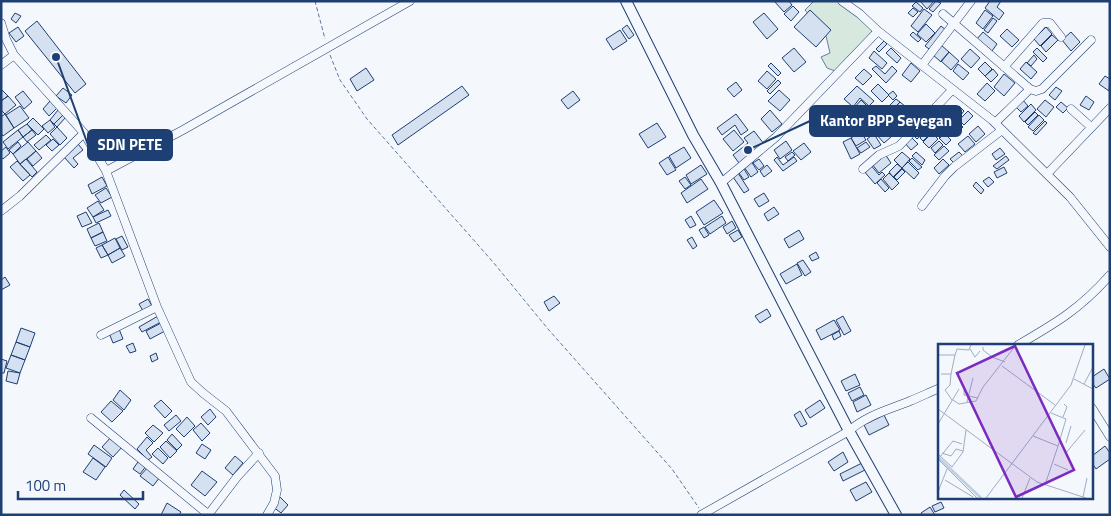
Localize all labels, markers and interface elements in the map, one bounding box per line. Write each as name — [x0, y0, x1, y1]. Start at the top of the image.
callout: Kantor BPP Seyegan — [810, 106, 961, 136]
text: Kantor BPP Seyegan — [820, 109, 952, 132]
callout: SDN PETE — [88, 130, 172, 160]
text: SDN PETE — [98, 133, 162, 156]
inset map — [938, 344, 1094, 498]
scale bar — [18, 468, 142, 500]
text: 100 m — [25, 474, 66, 497]

